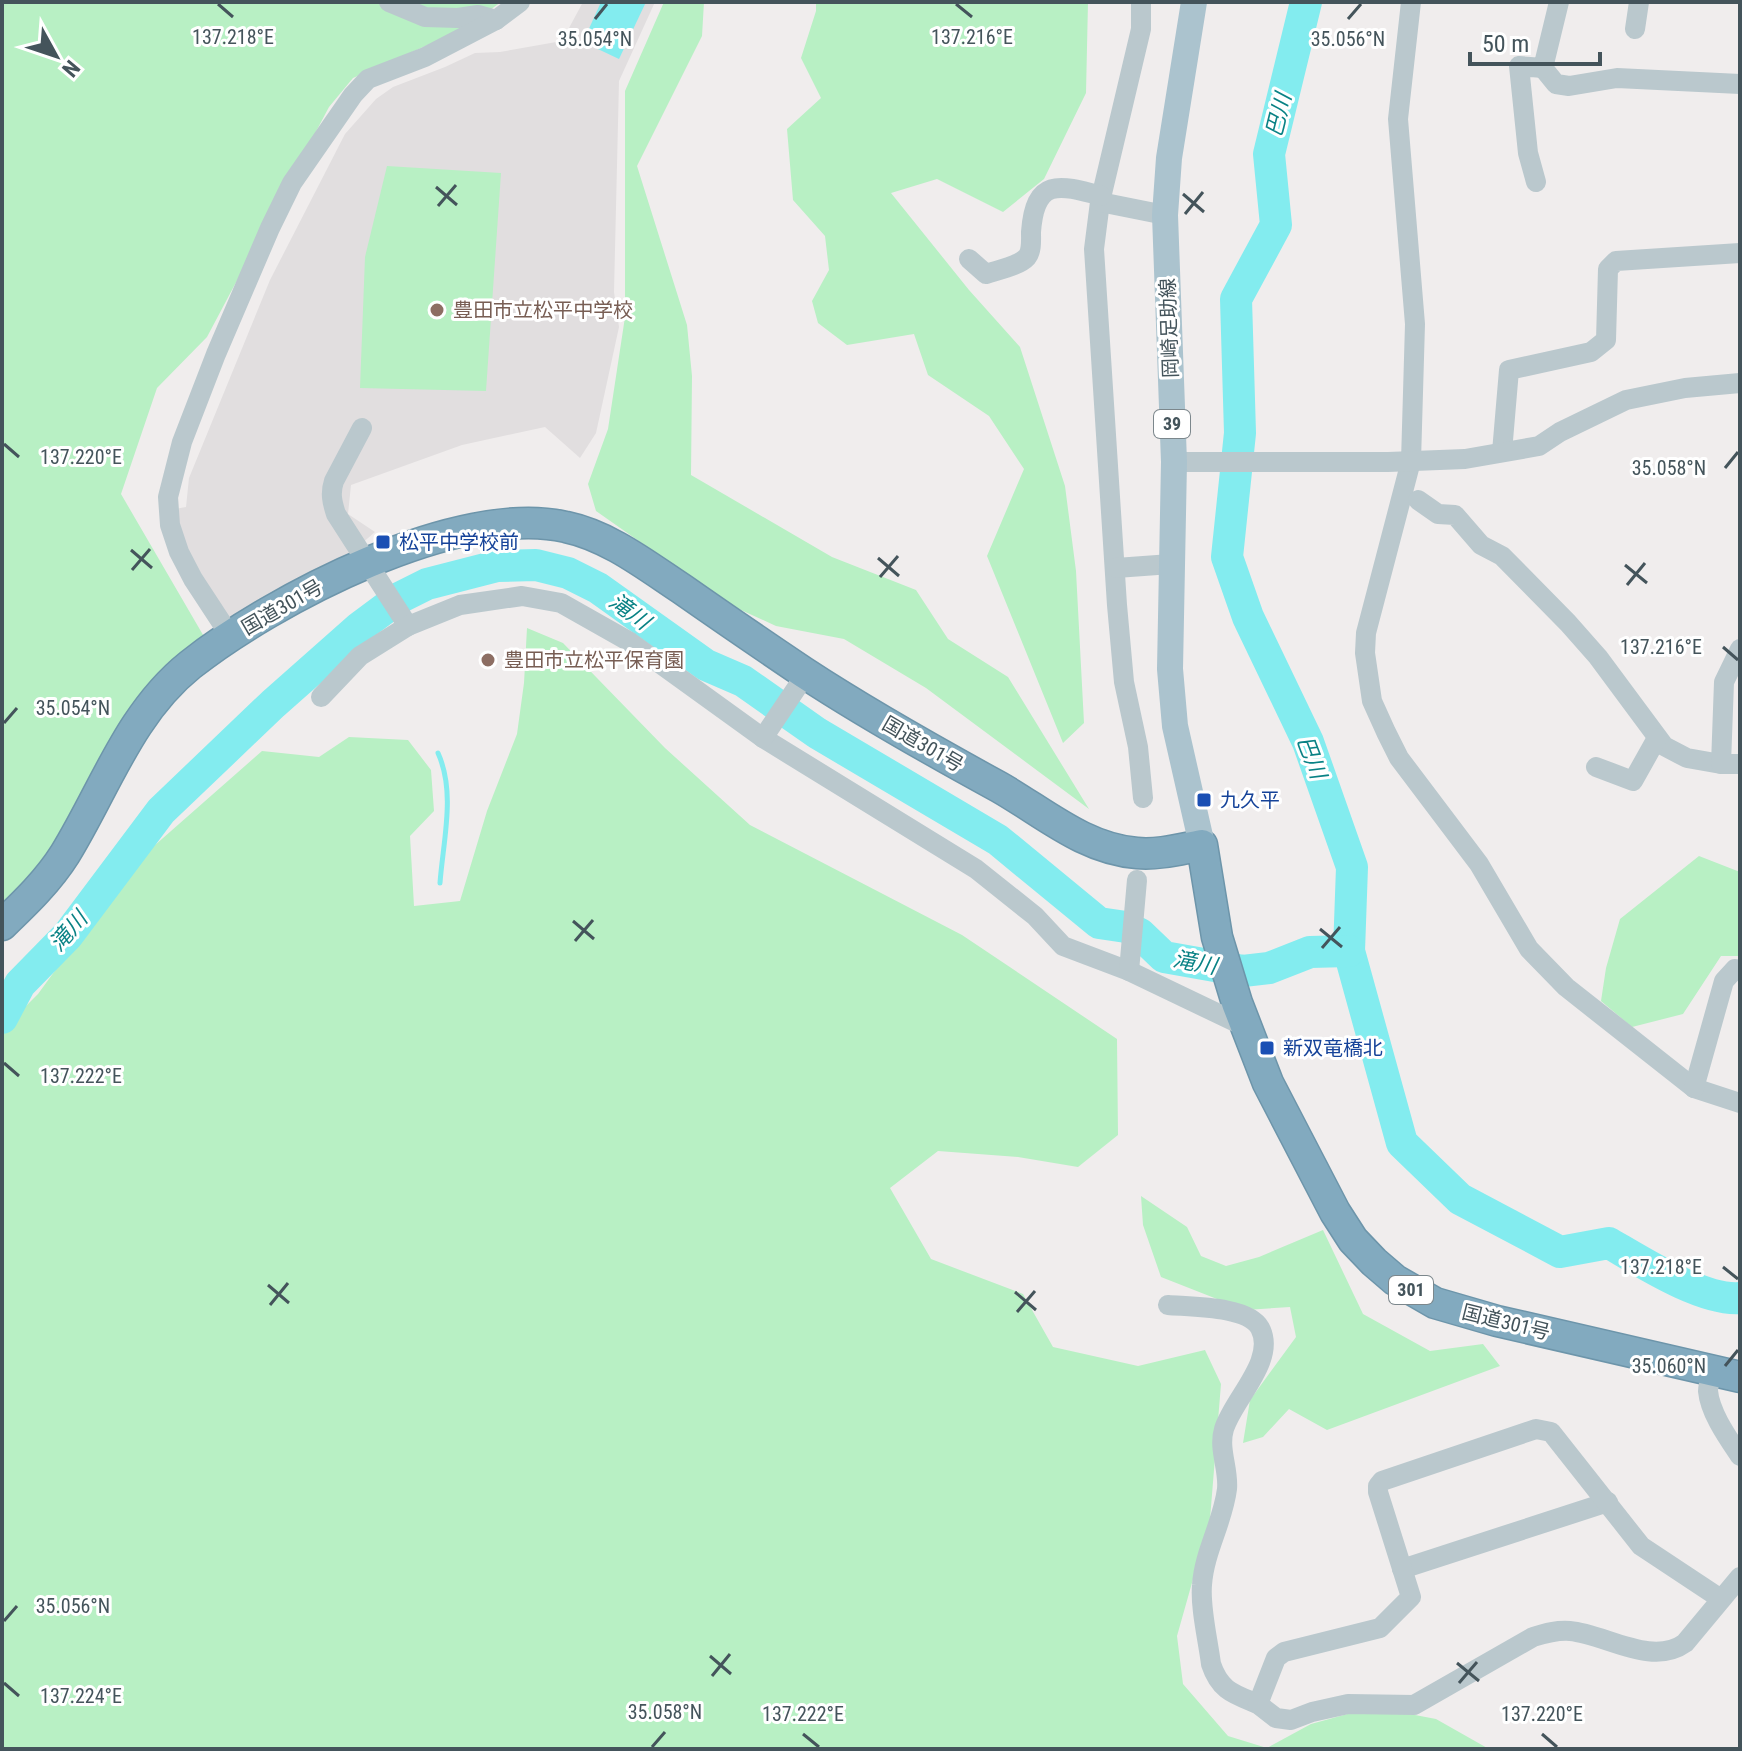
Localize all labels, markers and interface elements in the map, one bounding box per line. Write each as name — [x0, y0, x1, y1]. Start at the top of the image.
north arrow — [16, 16, 96, 96]
scale bar — [1470, 16, 1600, 66]
text: 137.218°E — [192, 25, 274, 49]
text: 137.216°E — [931, 25, 1013, 49]
text: 35.054°N — [558, 27, 632, 51]
text: 35.056°N — [1311, 27, 1385, 51]
text: 50 m — [1482, 30, 1529, 58]
text: N — [57, 55, 85, 82]
water label: 巴川 — [1261, 89, 1296, 139]
street label: 岡崎足助線 — [1155, 278, 1183, 378]
place label: 豊田市立松平中学校 — [453, 298, 633, 322]
marker: 豊田市立松平中学校 — [428, 301, 446, 319]
road number: 39 — [1154, 410, 1190, 438]
text: 137.220°E — [40, 445, 122, 469]
text: 35.058°N — [1632, 456, 1706, 480]
place label: 松平中学校前 — [399, 530, 519, 554]
marker: 松平中学校前 — [374, 533, 392, 551]
street label: 国道301号 — [237, 574, 327, 640]
water label: 滝川 — [605, 588, 656, 636]
text: 137.216°E — [1620, 635, 1702, 659]
place label: 豊田市立松平保育園 — [504, 648, 684, 672]
marker: 豊田市立松平保育園 — [479, 651, 497, 669]
text: 35.054°N — [36, 696, 110, 720]
street label: 国道301号 — [878, 711, 968, 777]
water label: 巴川 — [1292, 732, 1332, 784]
place label: 九久平 — [1220, 788, 1280, 812]
marker: 九久平 — [1195, 791, 1213, 809]
water label: 滝川 — [45, 905, 94, 956]
water label: 滝川 — [1171, 946, 1221, 979]
place label: 新双竜橋北 — [1283, 1036, 1383, 1060]
marker: 新双竜橋北 — [1258, 1039, 1276, 1057]
text: 137.222°E — [40, 1064, 122, 1088]
text: 137.218°E — [1620, 1255, 1702, 1279]
road number: 301 — [1389, 1276, 1433, 1304]
street label: 国道301号 — [1460, 1300, 1552, 1344]
text: 35.060°N — [1632, 1354, 1706, 1378]
text: 35.056°N — [36, 1594, 110, 1618]
text: 137.224°E — [40, 1684, 122, 1708]
text: 35.058°N — [628, 1700, 702, 1724]
text: 137.222°E — [762, 1702, 844, 1726]
text: 137.220°E — [1501, 1702, 1583, 1726]

